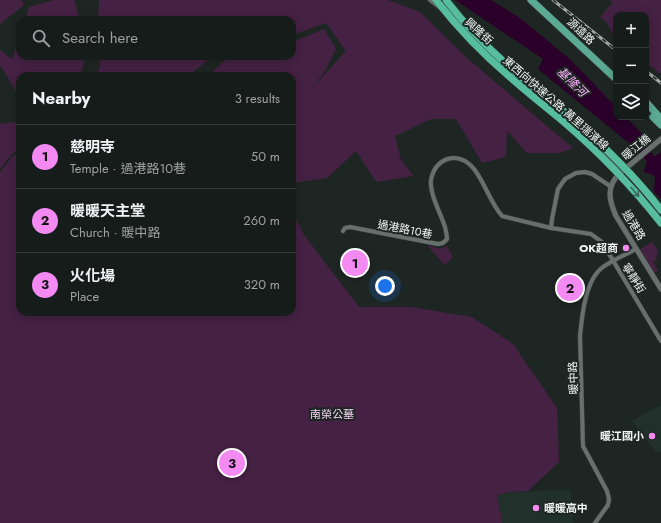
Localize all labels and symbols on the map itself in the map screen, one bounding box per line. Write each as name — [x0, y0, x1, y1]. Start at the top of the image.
street label: 興隆街 — [461, 14, 497, 48]
street label: 源遠路 — [563, 14, 599, 48]
street label: 東西向快速公路 萬里瑞濱線 — [500, 53, 612, 153]
water label: 基隆河 — [553, 63, 593, 102]
street label: 暖江橋 — [618, 130, 654, 164]
one-way arrow — [631, 186, 640, 197]
street label: 過港路 — [619, 207, 649, 243]
street label: 過港路10巷 — [376, 216, 434, 242]
place label: OK超商 — [579, 240, 618, 256]
marker: OK超商 — [621, 243, 631, 253]
pin: 1 — [342, 248, 368, 278]
street label: 寧靜街 — [618, 260, 650, 296]
pin: 2 — [557, 273, 583, 303]
your location — [375, 276, 395, 296]
street label: 暖中路 — [564, 361, 582, 395]
park label: 南榮公墓 — [310, 406, 354, 422]
place label: 暖江國小 — [600, 428, 644, 444]
marker: 暖江國小 — [647, 431, 657, 441]
pin: 3 — [219, 448, 245, 478]
place label: 暖暖高中 — [544, 500, 588, 516]
marker: 暖暖高中 — [531, 503, 541, 513]

